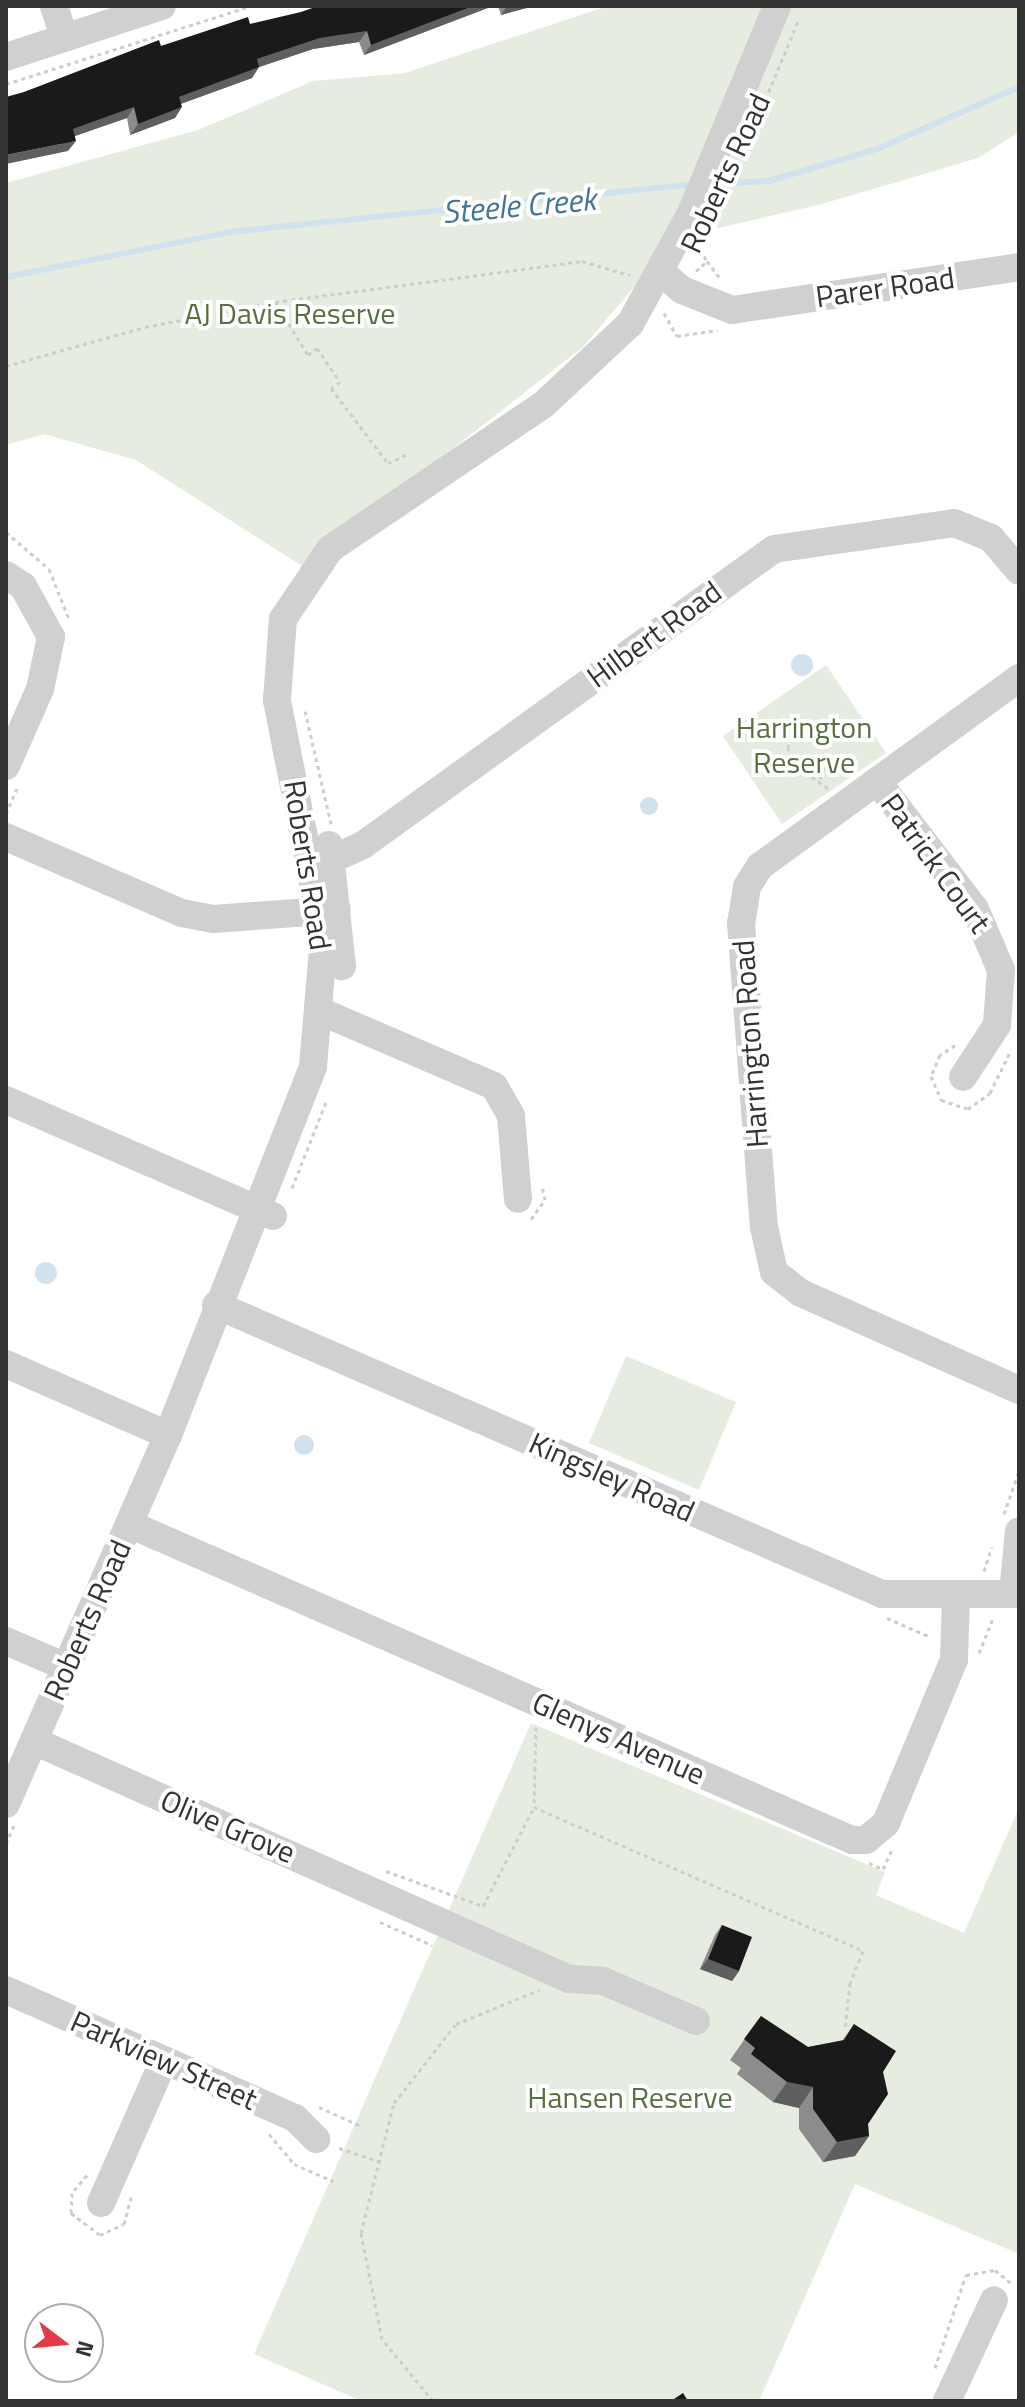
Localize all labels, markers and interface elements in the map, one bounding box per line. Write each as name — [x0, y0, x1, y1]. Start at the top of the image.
street label: Roberts Road — [672, 88, 778, 258]
water label: Steele Creek — [441, 179, 597, 231]
street label: Parer Road — [813, 259, 957, 315]
park label: AJ Davis Reserve — [185, 295, 395, 331]
street label: Hilbert Road — [580, 573, 728, 695]
park label: Harrington Reserve — [736, 709, 872, 780]
street label: Roberts Road — [277, 778, 339, 952]
street label: Patrick Court — [874, 787, 998, 939]
street label: Harrington Road — [725, 939, 775, 1149]
street label: Kingsley Road — [524, 1425, 700, 1529]
street label: Roberts Road — [36, 1534, 138, 1706]
street label: Glenys Avenue — [527, 1684, 711, 1792]
street label: Olive Grove — [155, 1782, 301, 1870]
street label: Parkview Street — [65, 2003, 263, 2117]
park label: Hansen Reserve — [527, 2079, 733, 2115]
north arrow — [24, 2303, 104, 2383]
text: N — [67, 2337, 104, 2361]

